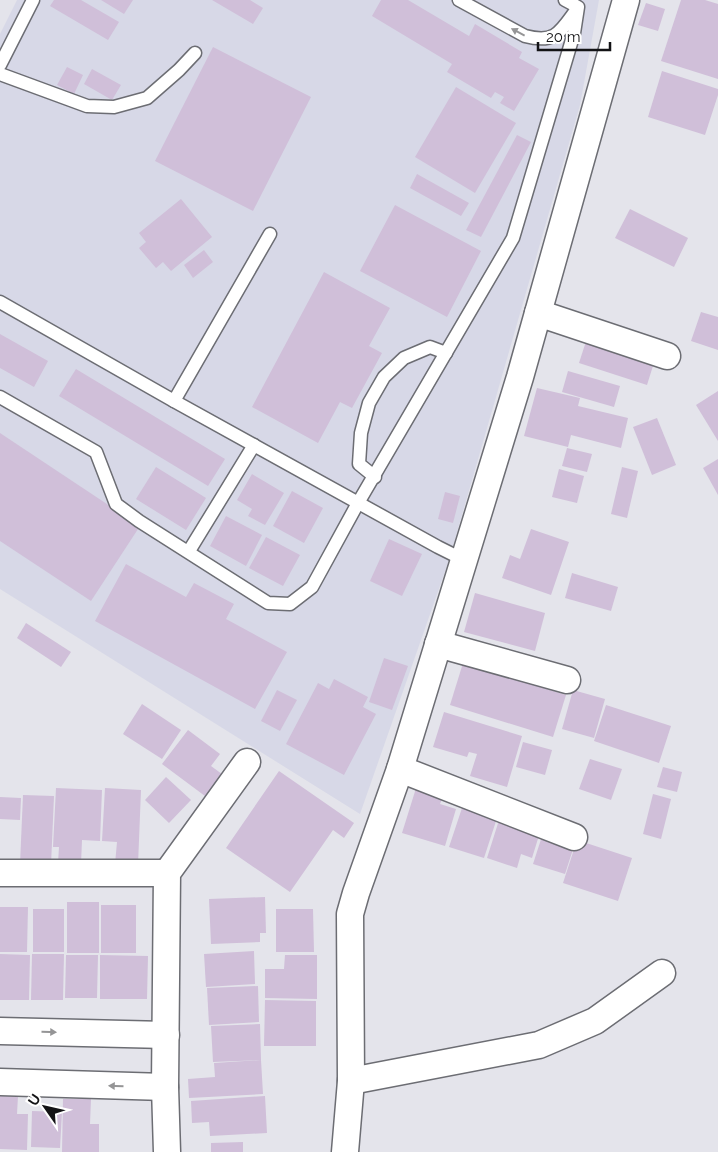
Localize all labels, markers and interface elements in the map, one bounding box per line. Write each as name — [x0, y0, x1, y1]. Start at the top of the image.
scale bar — [538, 20, 610, 52]
one-way arrow — [511, 28, 524, 37]
text: 20 m — [546, 28, 581, 46]
one-way arrow — [41, 1028, 57, 1036]
north arrow — [20, 1082, 70, 1132]
one-way arrow — [108, 1082, 124, 1090]
text: U — [25, 1091, 44, 1109]

